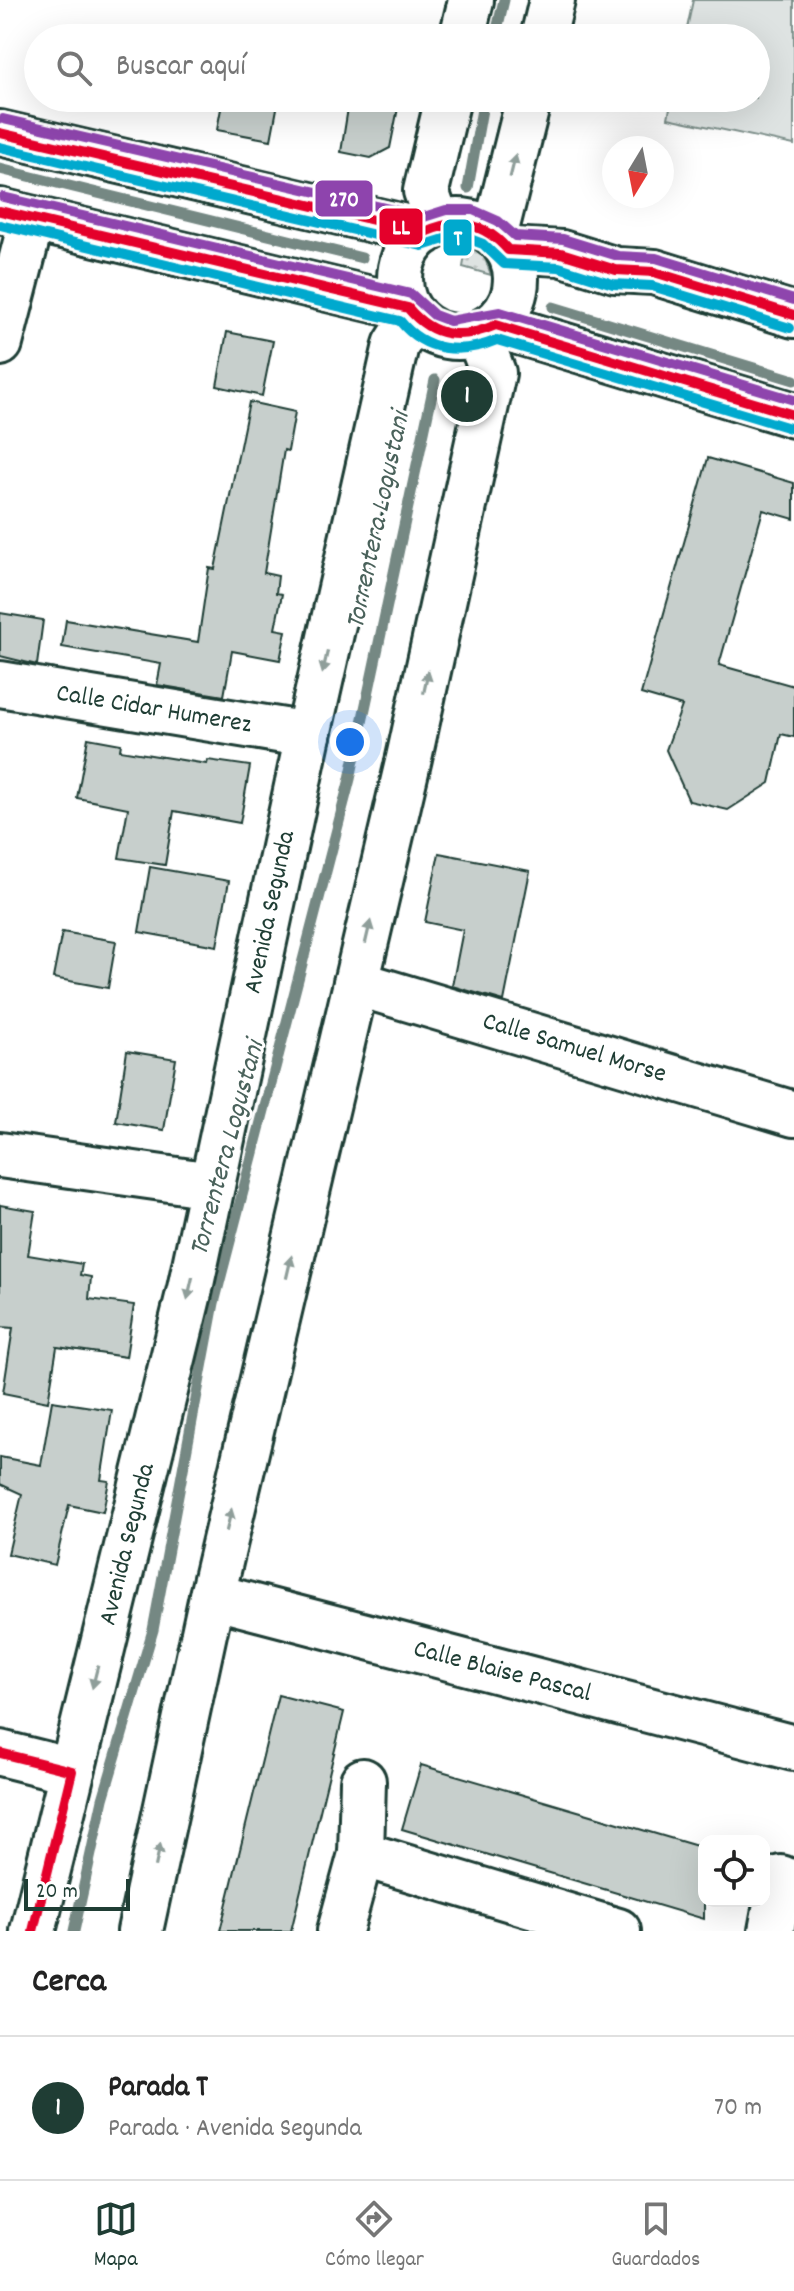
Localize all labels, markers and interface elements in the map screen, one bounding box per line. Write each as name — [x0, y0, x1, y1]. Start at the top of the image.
search box — [24, 24, 770, 112]
icon: search — [52, 46, 96, 90]
text: Buscar aquí — [116, 47, 246, 90]
north arrow — [602, 136, 674, 208]
one-way arrow — [507, 154, 520, 179]
line badge: 270 — [314, 179, 374, 218]
text: 270 — [329, 186, 359, 217]
line badge: LL — [378, 207, 424, 246]
text: LL — [392, 214, 411, 245]
line badge: T — [442, 218, 473, 257]
text: T — [454, 225, 463, 256]
pin: 1 — [441, 366, 493, 426]
water label: Torrentera Logustani — [337, 405, 423, 633]
one-way arrow — [318, 650, 331, 675]
one-way arrow — [420, 669, 433, 694]
street label: Calle Cidar Humerez — [54, 675, 254, 744]
your location — [330, 722, 370, 762]
street label: Avenida Segunda — [235, 827, 306, 997]
one-way arrow — [363, 920, 375, 945]
street label: Calle Samuel Morse — [478, 1003, 671, 1093]
water label: Torrentera Logustani — [181, 1033, 278, 1261]
one-way arrow — [283, 1254, 296, 1279]
one-way arrow — [183, 1276, 195, 1301]
street label: Avenida Segunda — [90, 1459, 165, 1629]
one-way arrow — [224, 1508, 236, 1533]
street label: Calle Blaise Pascal — [409, 1631, 595, 1713]
one-way arrow — [89, 1665, 101, 1690]
map controls — [698, 1835, 770, 1907]
button: locate — [698, 1835, 770, 1907]
one-way arrow — [152, 1843, 165, 1868]
scale bar — [24, 1875, 130, 1911]
text: 20 m — [36, 1877, 78, 1908]
text: Cerca — [32, 1959, 106, 2008]
text: Parada T — [108, 2068, 208, 2111]
text: 1 — [55, 2090, 61, 2127]
text: 70 m — [714, 2090, 762, 2127]
text: Parada · Avenida Segunda — [108, 2111, 362, 2148]
tab: Mapa — [94, 2197, 138, 2276]
tab: Cómo llegar — [325, 2197, 424, 2276]
tab: Guardados — [611, 2197, 700, 2276]

